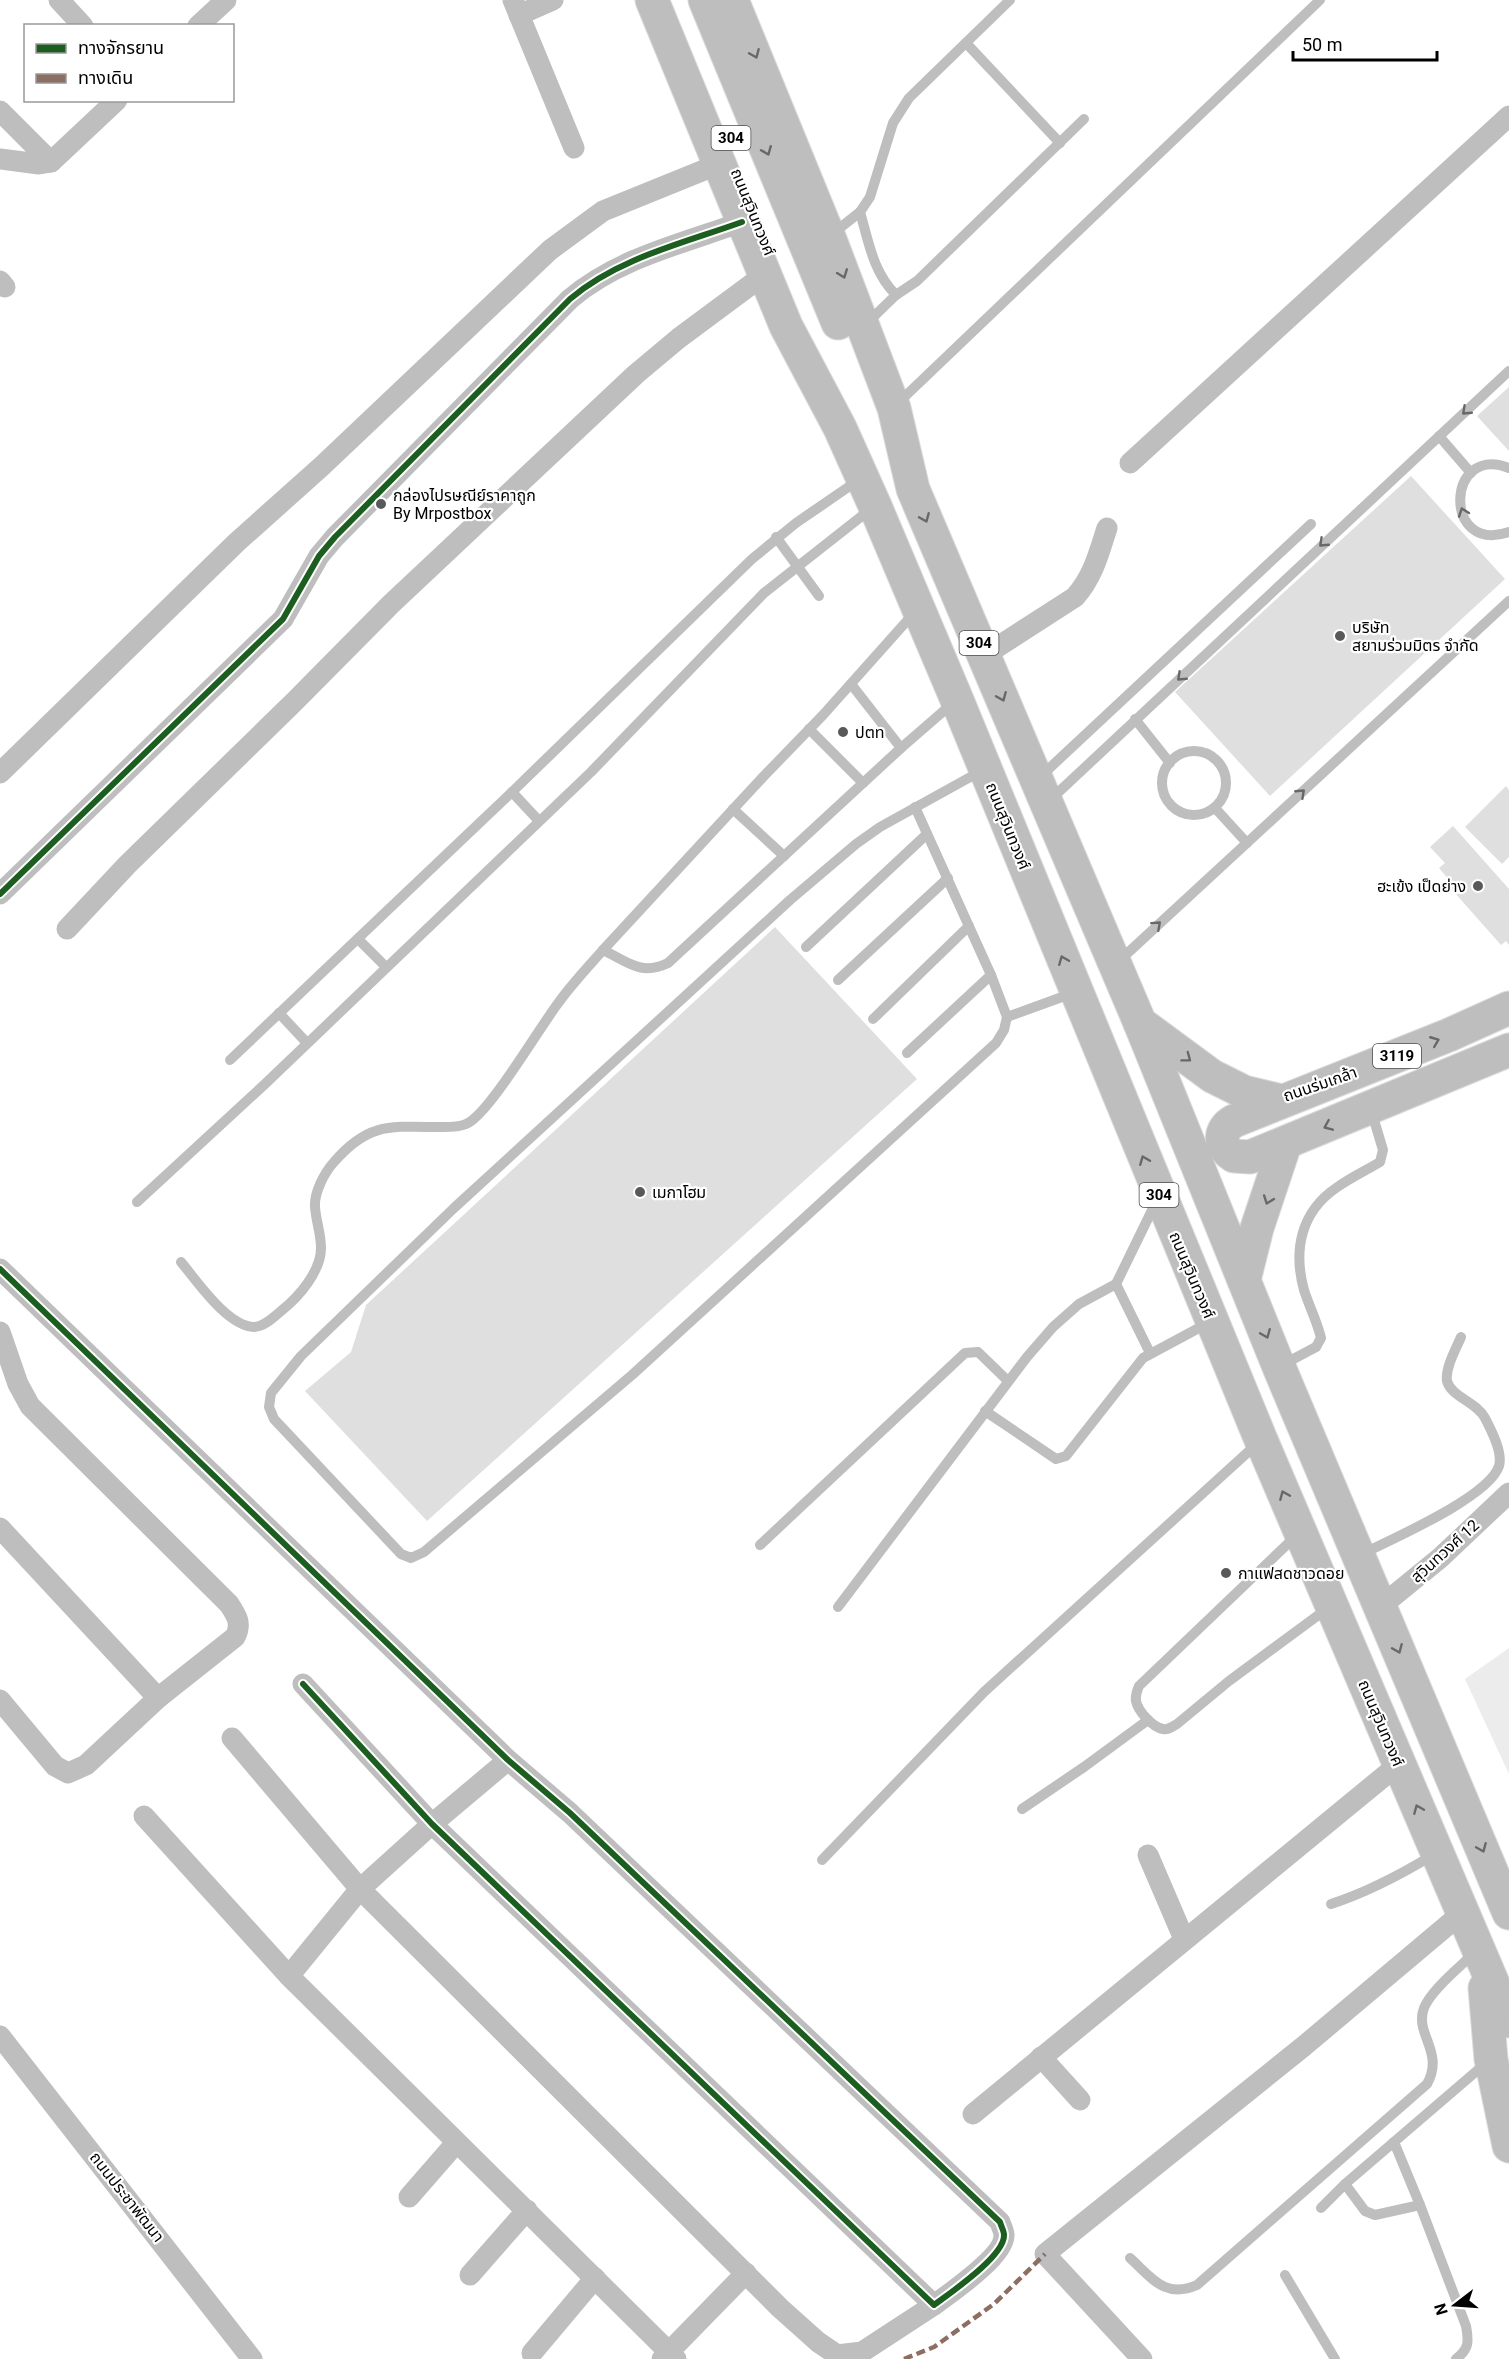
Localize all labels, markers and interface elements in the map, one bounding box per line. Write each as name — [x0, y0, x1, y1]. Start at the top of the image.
legend — [24, 24, 234, 102]
scale bar — [1293, 24, 1437, 62]
text: 50 m — [1302, 34, 1342, 55]
text: ทางจักรยาน — [78, 37, 164, 58]
one-way arrow — [748, 48, 760, 59]
text: ทางเดิน — [78, 67, 133, 88]
road number: 304 — [712, 126, 750, 150]
one-way arrow — [760, 145, 772, 156]
street label: ถนนสุวินทวงศ์ — [727, 166, 779, 258]
one-way arrow — [835, 268, 848, 279]
one-way arrow — [1462, 404, 1473, 415]
place label: กล่องไปรษณีย์ราคาถูก By Mrpostbox — [393, 486, 536, 523]
marker: กล่องไปรษณีย์ราคาถูก By Mrpostbox — [374, 497, 388, 511]
one-way arrow — [1457, 507, 1470, 517]
one-way arrow — [918, 511, 930, 522]
one-way arrow — [1320, 536, 1331, 547]
place label: บริษัท สยามร่วมมิตร จำกัด — [1352, 618, 1479, 655]
marker: บริษัท สยามร่วมมิตร จำกัด — [1333, 629, 1347, 643]
road number: 304 — [960, 631, 998, 655]
one-way arrow — [1177, 670, 1188, 681]
one-way arrow — [995, 691, 1007, 702]
place label: ปตท — [855, 723, 885, 742]
marker: ปตท — [836, 725, 850, 739]
street label: ถนนสุวินทวงศ์ — [982, 780, 1034, 872]
one-way arrow — [1294, 790, 1305, 801]
place label: ฮะเข้ง เป็ดย่าง — [1377, 877, 1466, 896]
marker: ฮะเข้ง เป็ดย่าง — [1471, 879, 1485, 893]
one-way arrow — [1151, 921, 1161, 932]
one-way arrow — [1058, 955, 1070, 966]
one-way arrow — [1428, 1036, 1439, 1048]
road number: 3119 — [1373, 1044, 1421, 1068]
one-way arrow — [1181, 1051, 1192, 1062]
street label: ถนนร่มเกล้า — [1281, 1063, 1359, 1105]
one-way arrow — [1323, 1118, 1334, 1130]
one-way arrow — [1139, 1155, 1152, 1166]
place label: เมกาโฮม — [652, 1183, 706, 1202]
road number: 304 — [1140, 1183, 1178, 1207]
marker: เมกาโฮม — [633, 1185, 647, 1199]
one-way arrow — [1262, 1194, 1275, 1204]
street label: ถนนสุวินทวงศ์ — [1165, 1229, 1219, 1321]
one-way arrow — [1259, 1328, 1271, 1339]
one-way arrow — [1279, 1490, 1291, 1501]
street label: สุวินทวงศ์ 12 — [1407, 1515, 1483, 1587]
place label: กาแฟสดชาวดอย — [1238, 1564, 1345, 1583]
marker: กาแฟสดชาวดอย — [1219, 1566, 1233, 1580]
one-way arrow — [1391, 1643, 1403, 1654]
street label: ถนนสุวินทวงศ์ — [1354, 1677, 1408, 1769]
one-way arrow — [1413, 1805, 1425, 1816]
one-way arrow — [1475, 1842, 1487, 1853]
street label: ถนนประชาพัฒนา — [86, 2148, 168, 2246]
north arrow — [1425, 2275, 1485, 2335]
text: N — [1430, 2301, 1452, 2317]

